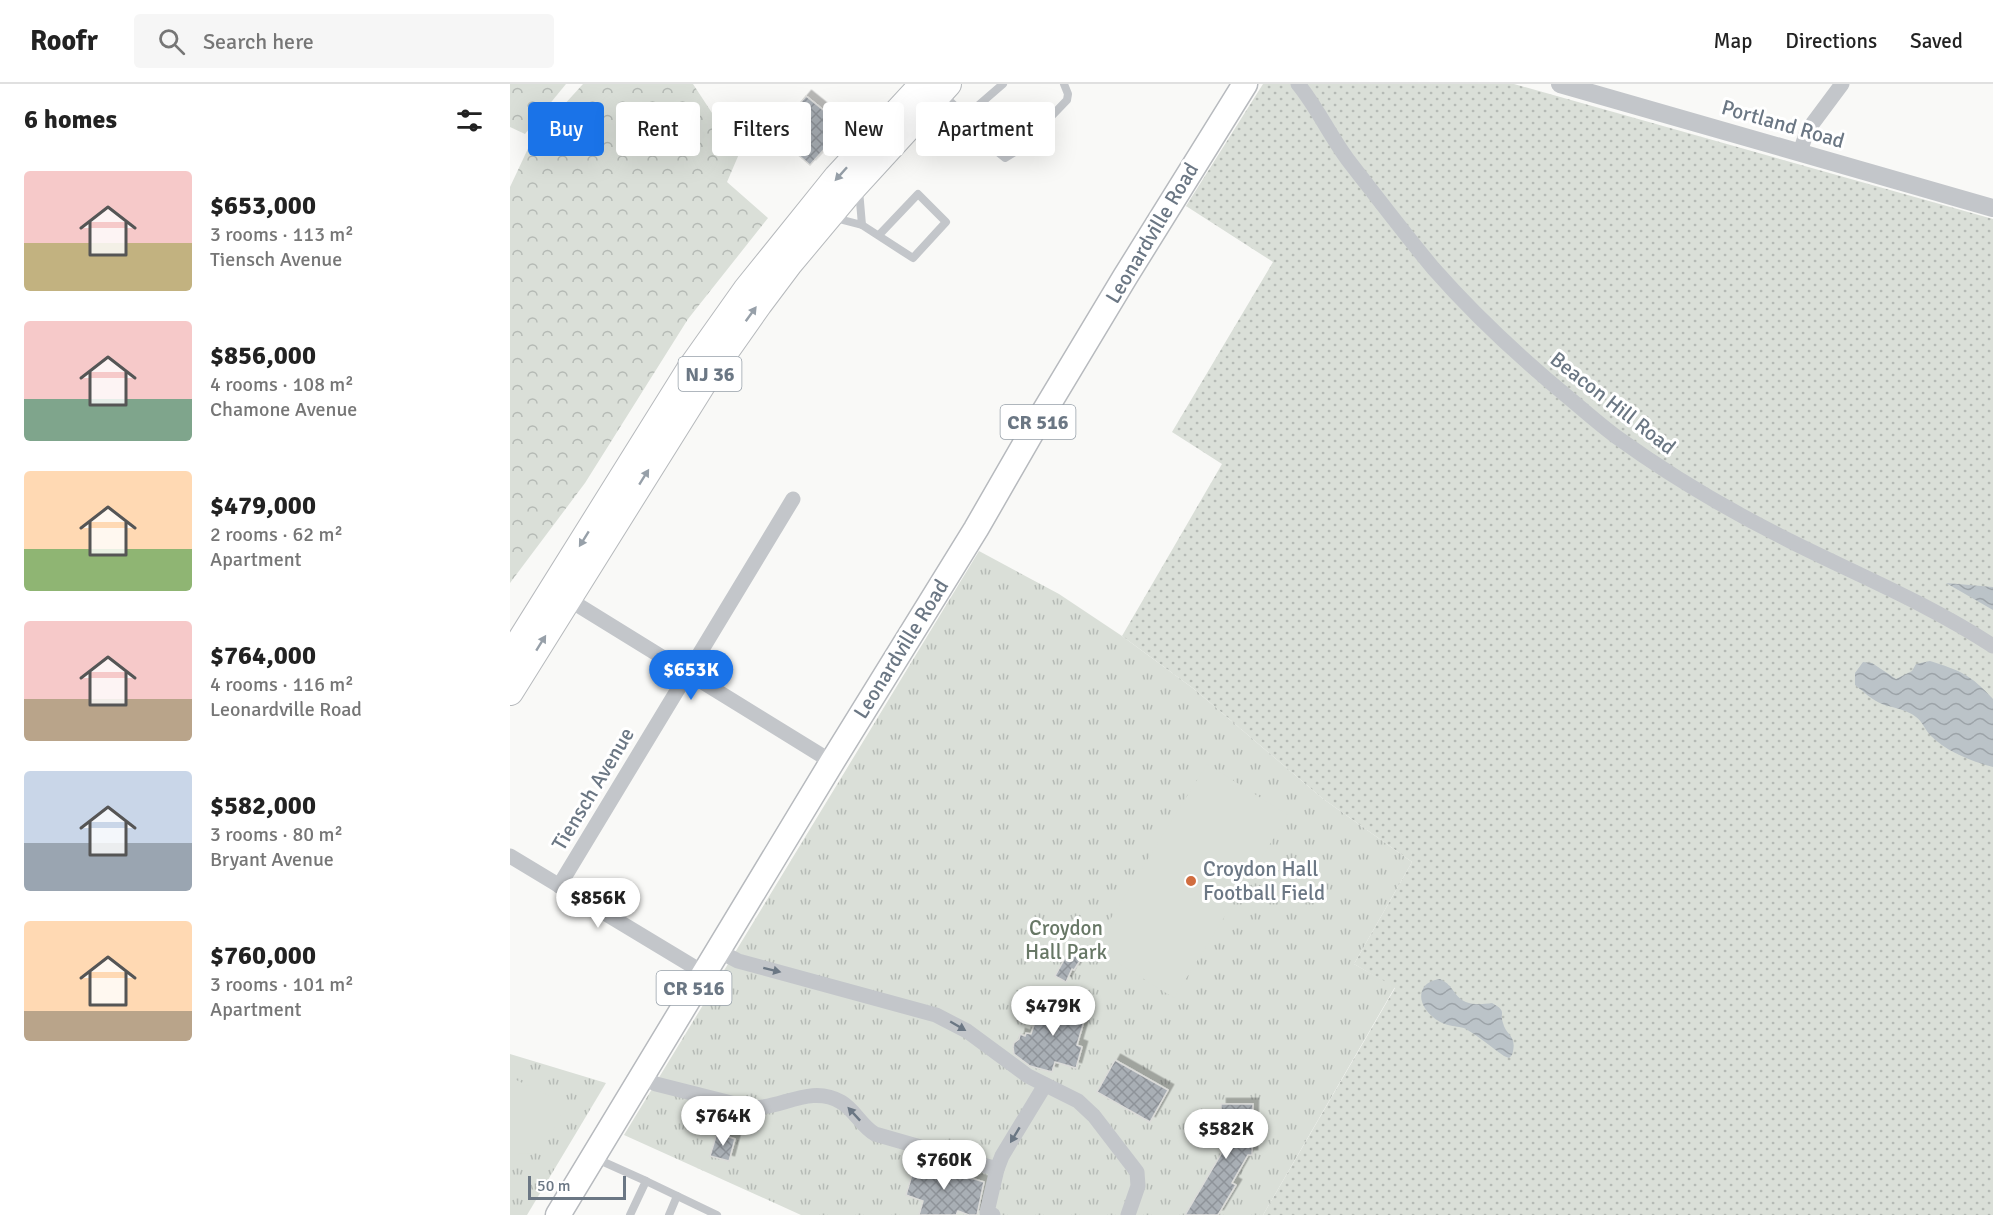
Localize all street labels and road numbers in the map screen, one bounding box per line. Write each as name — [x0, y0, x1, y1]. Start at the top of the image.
street label: Portland Road — [1718, 94, 1848, 154]
street label: Leonardville Road — [1100, 158, 1204, 308]
street label: Beacon Hill Road — [1545, 346, 1681, 460]
road number: NJ 36 — [678, 357, 742, 391]
road number: CR 516 — [1000, 405, 1076, 439]
street label: Leonardville Road — [848, 574, 954, 724]
street label: Tiensch Avenue — [546, 723, 640, 855]
road number: CR 516 — [656, 971, 732, 1005]

